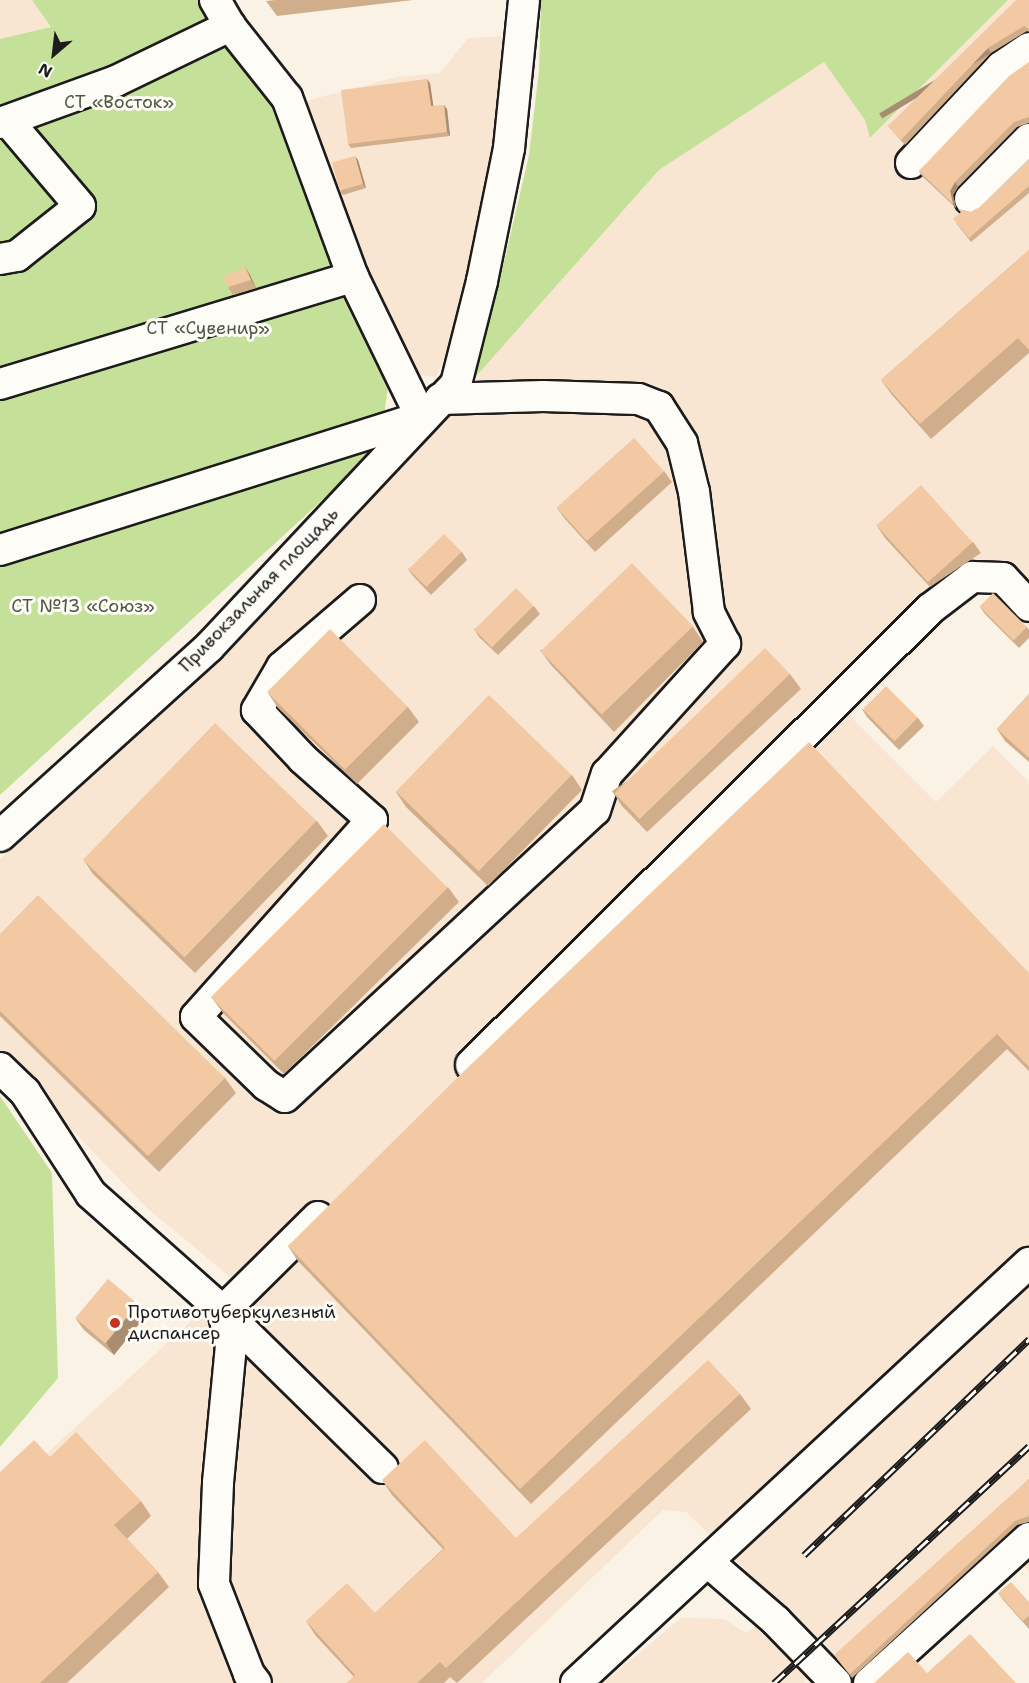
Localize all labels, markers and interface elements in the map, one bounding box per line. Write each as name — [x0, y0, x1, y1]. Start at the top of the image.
north arrow — [24, 24, 84, 84]
text: N — [35, 58, 56, 83]
park label: СТ «Восток» — [64, 91, 174, 113]
park label: СТ «Сувенир» — [146, 317, 270, 339]
street label: Привокзальная площадь — [175, 503, 343, 677]
park label: СТ №13 «Союз» — [11, 595, 155, 617]
place label: Противотуберкулезный диспансер — [128, 1302, 336, 1344]
marker: Противотуберкулезный диспансер — [106, 1314, 124, 1332]

